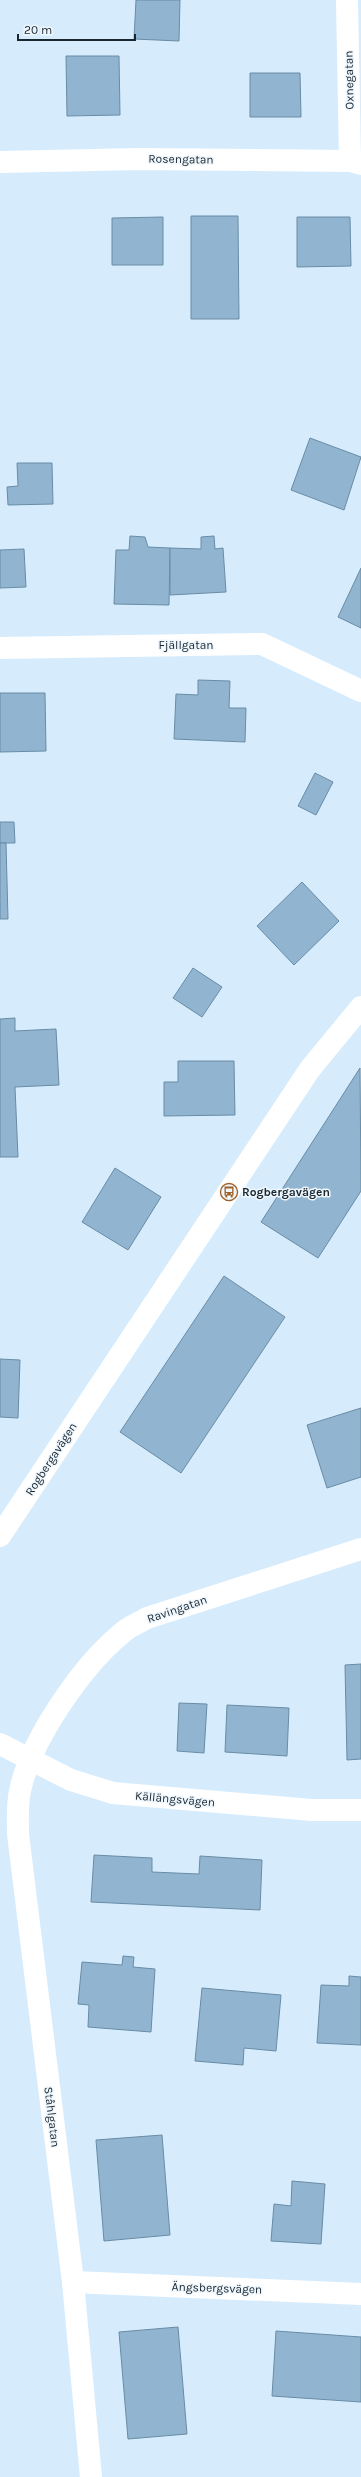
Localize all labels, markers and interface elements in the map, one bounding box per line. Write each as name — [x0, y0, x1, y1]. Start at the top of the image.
scale bar — [18, 16, 135, 42]
text: 20 m — [24, 23, 52, 37]
street label: Oxnegatan — [341, 50, 357, 110]
street label: Rosengatan — [148, 151, 214, 167]
street label: Fjällgatan — [158, 638, 214, 652]
bus stop icon: Rogbergavägen — [219, 1182, 239, 1202]
place label: Rogbergavägen — [242, 1185, 330, 1199]
street label: Rogbergavägen — [22, 1420, 80, 1498]
street label: Ravingatan — [145, 1592, 209, 1626]
street label: Källängsvägen — [134, 1789, 216, 1809]
street label: Ståhlgatan — [41, 2086, 63, 2148]
street label: Ängsbergsvägen — [172, 2279, 262, 2297]

